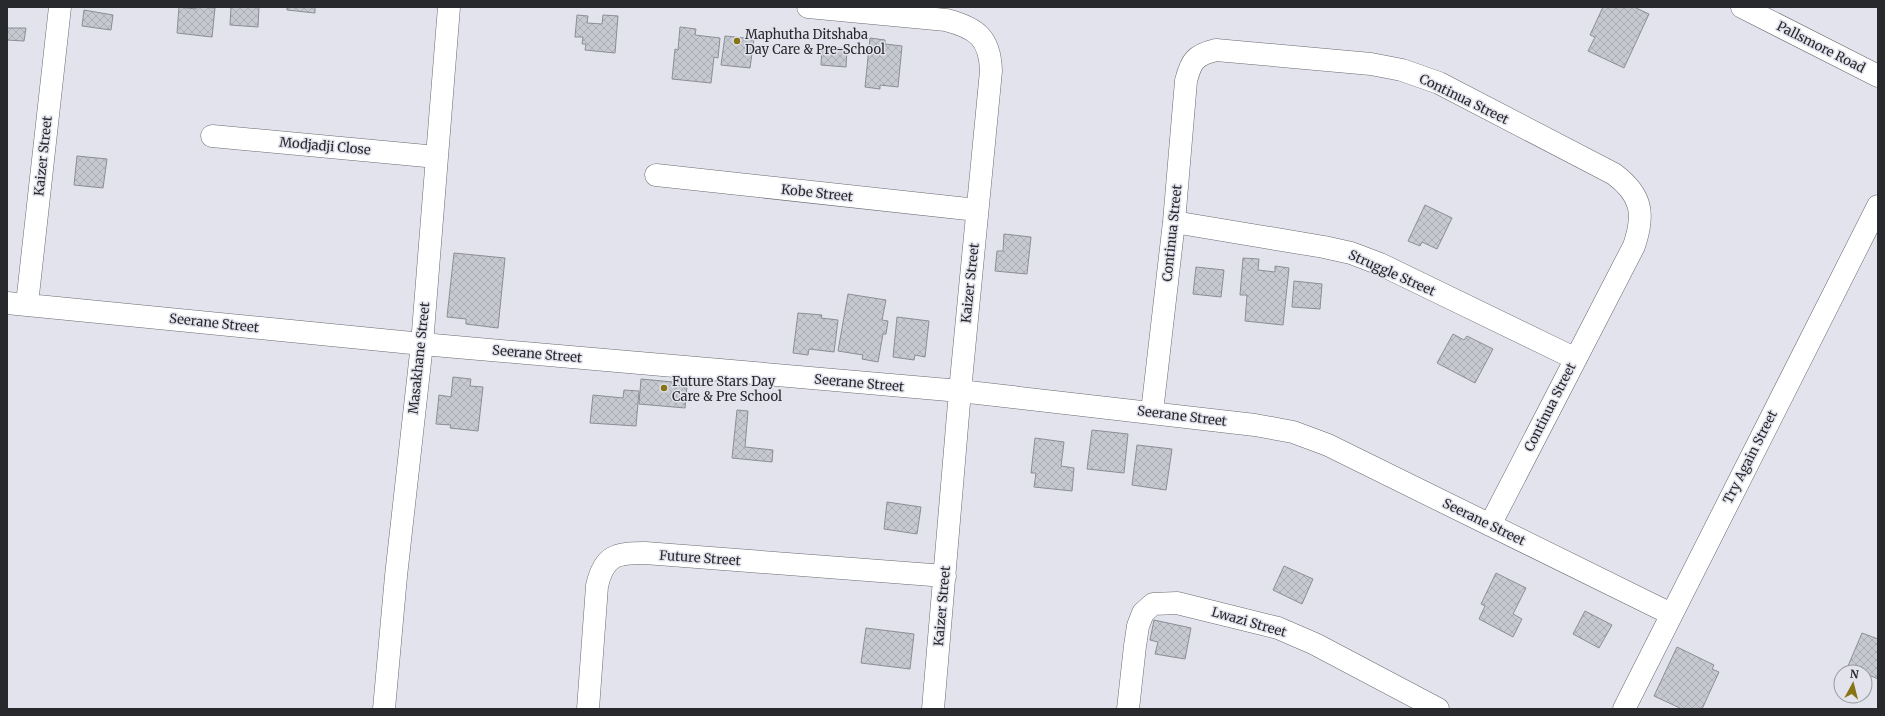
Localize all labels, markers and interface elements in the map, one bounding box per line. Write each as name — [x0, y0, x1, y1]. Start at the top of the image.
street label: Pallsmore Road — [1774, 17, 1868, 77]
place label: Maphutha Ditshaba Day Care & Pre-School — [745, 26, 885, 58]
marker: Maphutha Ditshaba Day Care & Pre-School — [732, 36, 742, 46]
street label: Continua Street — [1416, 70, 1512, 128]
street label: Kaizer Street — [30, 115, 56, 197]
street label: Modjadji Close — [279, 134, 372, 158]
street label: Kobe Street — [780, 181, 854, 205]
street label: Continua Street — [1158, 184, 1186, 282]
street label: Kaizer Street — [957, 242, 983, 324]
street label: Struggle Street — [1346, 246, 1438, 300]
street label: Masakhane Street — [405, 301, 433, 415]
street label: Seerane Street — [168, 310, 260, 336]
street label: Seerane Street — [491, 342, 583, 366]
street label: Continua Street — [1520, 360, 1580, 454]
street label: Seerane Street — [813, 371, 905, 395]
place label: Future Stars Day Care & Pre School — [672, 373, 782, 405]
marker: Future Stars Day Care & Pre School — [659, 383, 669, 393]
street label: Seerane Street — [1136, 402, 1228, 430]
street label: Try Again Street — [1719, 407, 1781, 507]
street label: Seerane Street — [1440, 495, 1528, 549]
street label: Future Street — [659, 547, 741, 569]
street label: Kaizer Street — [930, 565, 954, 647]
street label: Lwazi Street — [1210, 603, 1288, 641]
north arrow — [1833, 664, 1873, 704]
text: N — [1849, 667, 1860, 682]

